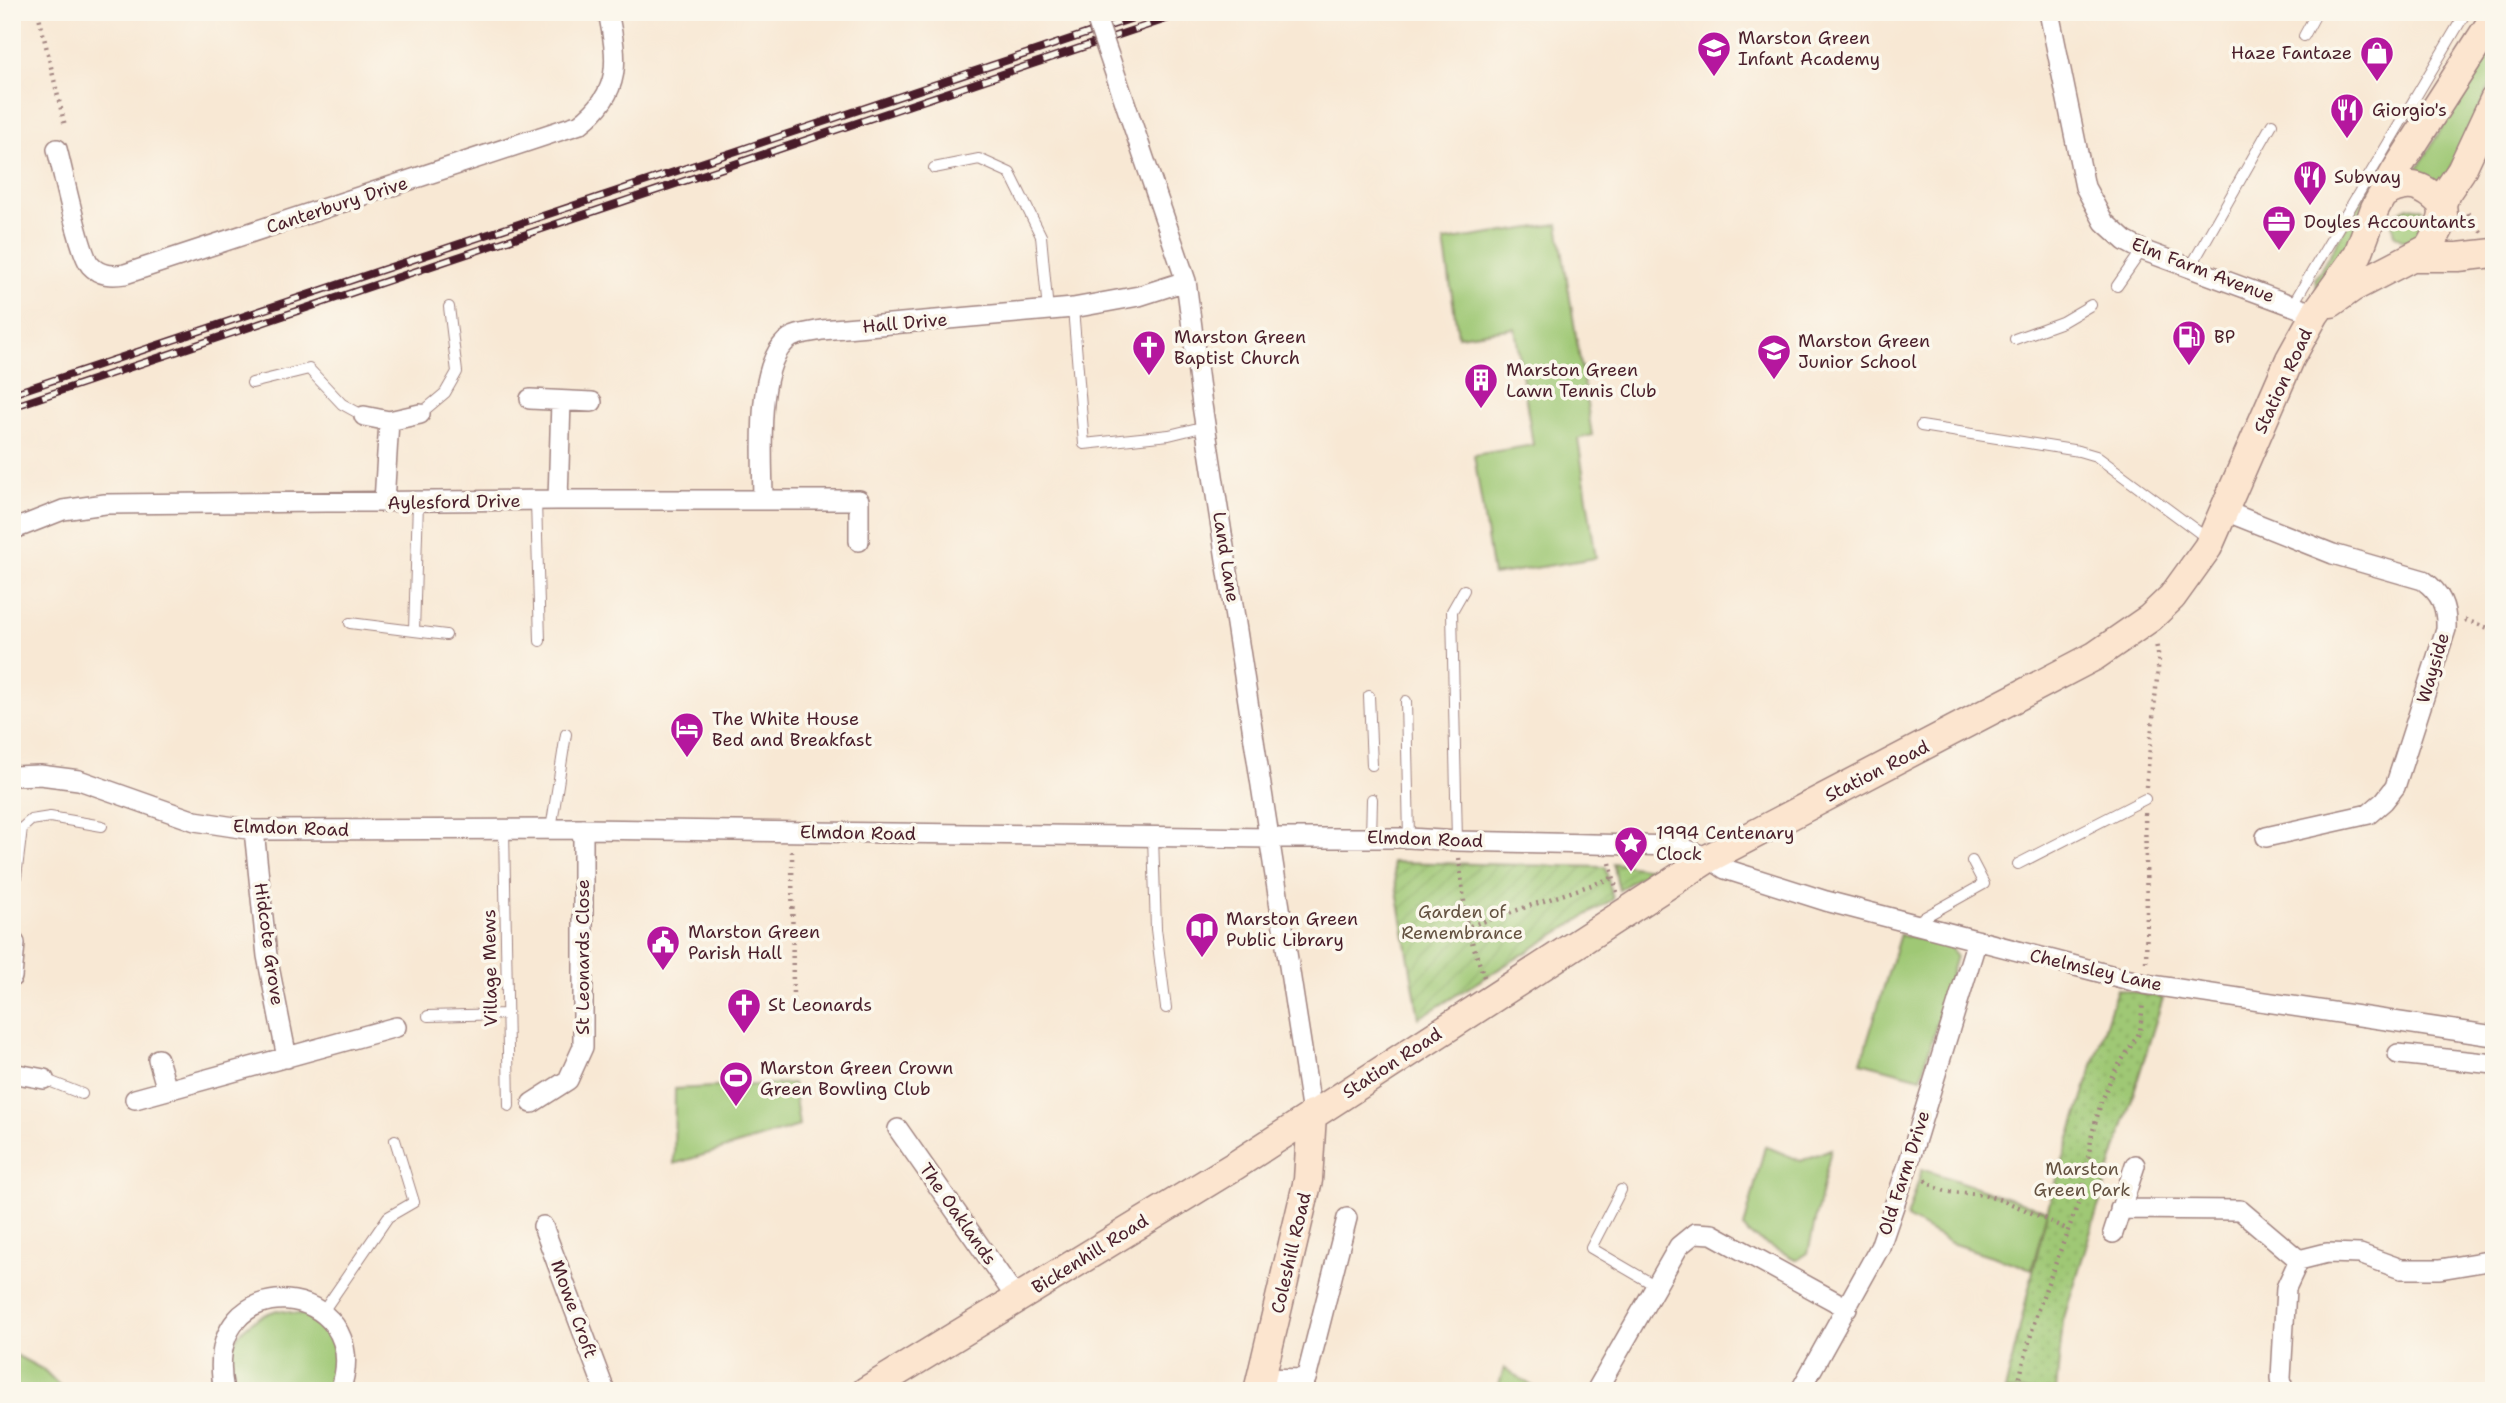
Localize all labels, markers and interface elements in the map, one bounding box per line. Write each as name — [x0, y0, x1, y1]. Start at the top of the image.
place label: Marston Green Infant Academy — [1738, 26, 1880, 71]
school or university icon: Marston Green Infant Academy — [1695, 29, 1733, 78]
shop icon: Haze Fantaze — [2358, 34, 2396, 83]
place label: Haze Fantaze — [2231, 41, 2352, 65]
restaurant icon: Giorgio's — [2328, 91, 2366, 140]
place label: Giorgio's — [2372, 98, 2447, 122]
restaurant icon: Subway — [2291, 158, 2329, 207]
place label: Subway — [2334, 165, 2401, 189]
street label: Canterbury Drive — [263, 171, 411, 239]
office icon: Doyles Accountants — [2260, 203, 2298, 252]
place label: Doyles Accountants — [2304, 210, 2476, 234]
street label: Elm Farm Avenue — [2128, 232, 2278, 308]
street label: Hall Drive — [862, 307, 948, 339]
fuel station icon: BP — [2170, 318, 2208, 367]
street label: Station Road — [2248, 324, 2318, 438]
place label: Marston Green Baptist Church — [1174, 325, 1306, 370]
place label: BP — [2214, 325, 2235, 349]
church icon: Marston Green Baptist Church — [1130, 328, 1168, 377]
place label: Marston Green Junior School — [1798, 329, 1930, 374]
school or university icon: Marston Green Junior School — [1755, 332, 1793, 381]
place label: Marston Green Lawn Tennis Club — [1506, 358, 1657, 403]
building icon: Marston Green Lawn Tennis Club — [1462, 361, 1500, 410]
street label: Aylesford Drive — [387, 489, 521, 515]
street label: Land Lane — [1207, 510, 1245, 604]
street label: Wayside — [2411, 630, 2455, 706]
place label: The White House Bed and Breakfast — [712, 707, 872, 752]
hotel icon: The White House Bed and Breakfast — [668, 710, 706, 759]
street label: Station Road — [1821, 734, 1933, 808]
street label: Elmdon Road — [232, 814, 350, 842]
street label: Elmdon Road — [800, 820, 916, 846]
place label: 1994 Centenary Clock — [1656, 821, 1794, 866]
place icon: 1994 Centenary Clock — [1612, 824, 1650, 873]
street label: Elmdon Road — [1366, 825, 1484, 853]
street label: St Leonards Close — [571, 879, 595, 1035]
street label: Hidcote Grove — [249, 881, 289, 1007]
park label: Garden of Remembrance — [1401, 900, 1523, 945]
place label: Marston Green Public Library — [1226, 907, 1358, 952]
street label: Village Mews — [477, 909, 503, 1027]
library icon: Marston Green Public Library — [1183, 910, 1221, 959]
place label: Marston Green Parish Hall — [688, 920, 820, 965]
public building icon: Marston Green Parish Hall — [644, 923, 682, 972]
street label: Chelmsley Lane — [2027, 943, 2165, 997]
church icon: St Leonards — [725, 986, 763, 1035]
place label: St Leonards — [768, 993, 872, 1017]
street label: Station Road — [1338, 1022, 1446, 1104]
place label: Marston Green Crown Green Bowling Club — [760, 1056, 953, 1101]
sports icon: Marston Green Crown Green Bowling Club — [717, 1059, 755, 1108]
street label: Old Farm Drive — [1873, 1108, 1935, 1238]
park label: Marston Green Park — [2034, 1157, 2130, 1202]
street label: The Oaklands — [914, 1158, 1002, 1270]
street label: Coleshill Road — [1265, 1190, 1317, 1316]
street label: Bickenhill Road — [1027, 1209, 1153, 1299]
street label: Mowe Croft — [545, 1257, 603, 1361]

